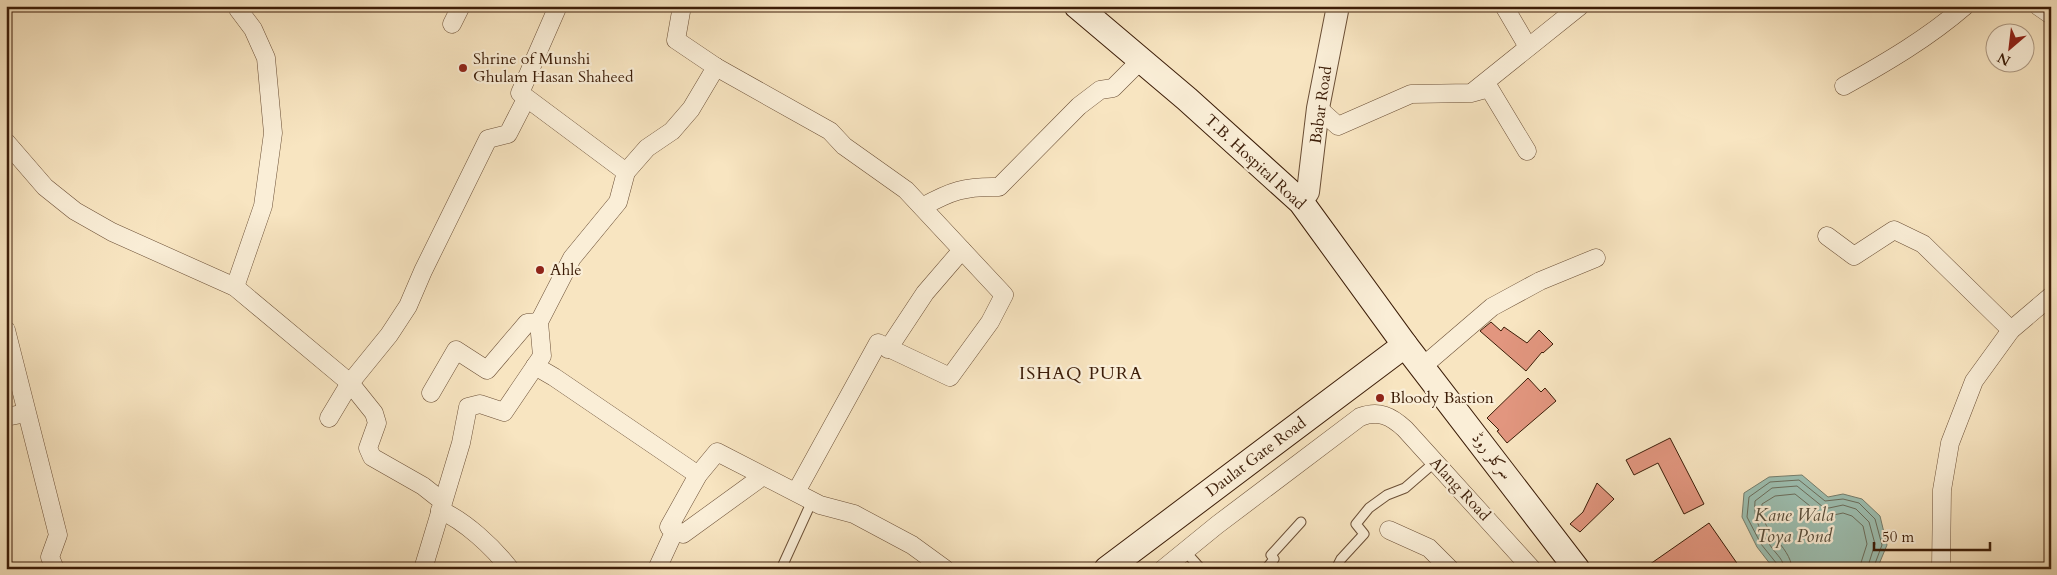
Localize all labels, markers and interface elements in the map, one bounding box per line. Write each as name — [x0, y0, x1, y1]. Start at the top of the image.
north arrow — [1984, 22, 2034, 72]
place label: Shrine of Munshi Ghulam Hasan Shaheed — [473, 48, 634, 88]
text: N — [1994, 48, 2014, 70]
marker: Shrine of Munshi Ghulam Hasan Shaheed — [457, 62, 469, 74]
street label: Babar Road — [1305, 64, 1337, 145]
street label: T.B. Hospital Road — [1200, 109, 1311, 215]
place label: Ahle — [550, 259, 582, 281]
marker: Ahle — [534, 264, 546, 276]
district label: ISHAQ PURA — [1019, 361, 1143, 386]
place label: Bloody Bastion — [1390, 387, 1494, 409]
marker: Bloody Bastion — [1374, 392, 1386, 404]
street label: Daulat Gate Road — [1201, 412, 1311, 502]
street label: سرکلر روڈ — [1467, 428, 1517, 484]
street label: Alang Road — [1425, 452, 1496, 526]
water label: Kane Wala Toya Pond — [1754, 503, 1834, 549]
scale bar — [1874, 520, 1991, 552]
text: 50 m — [1882, 527, 1914, 547]

